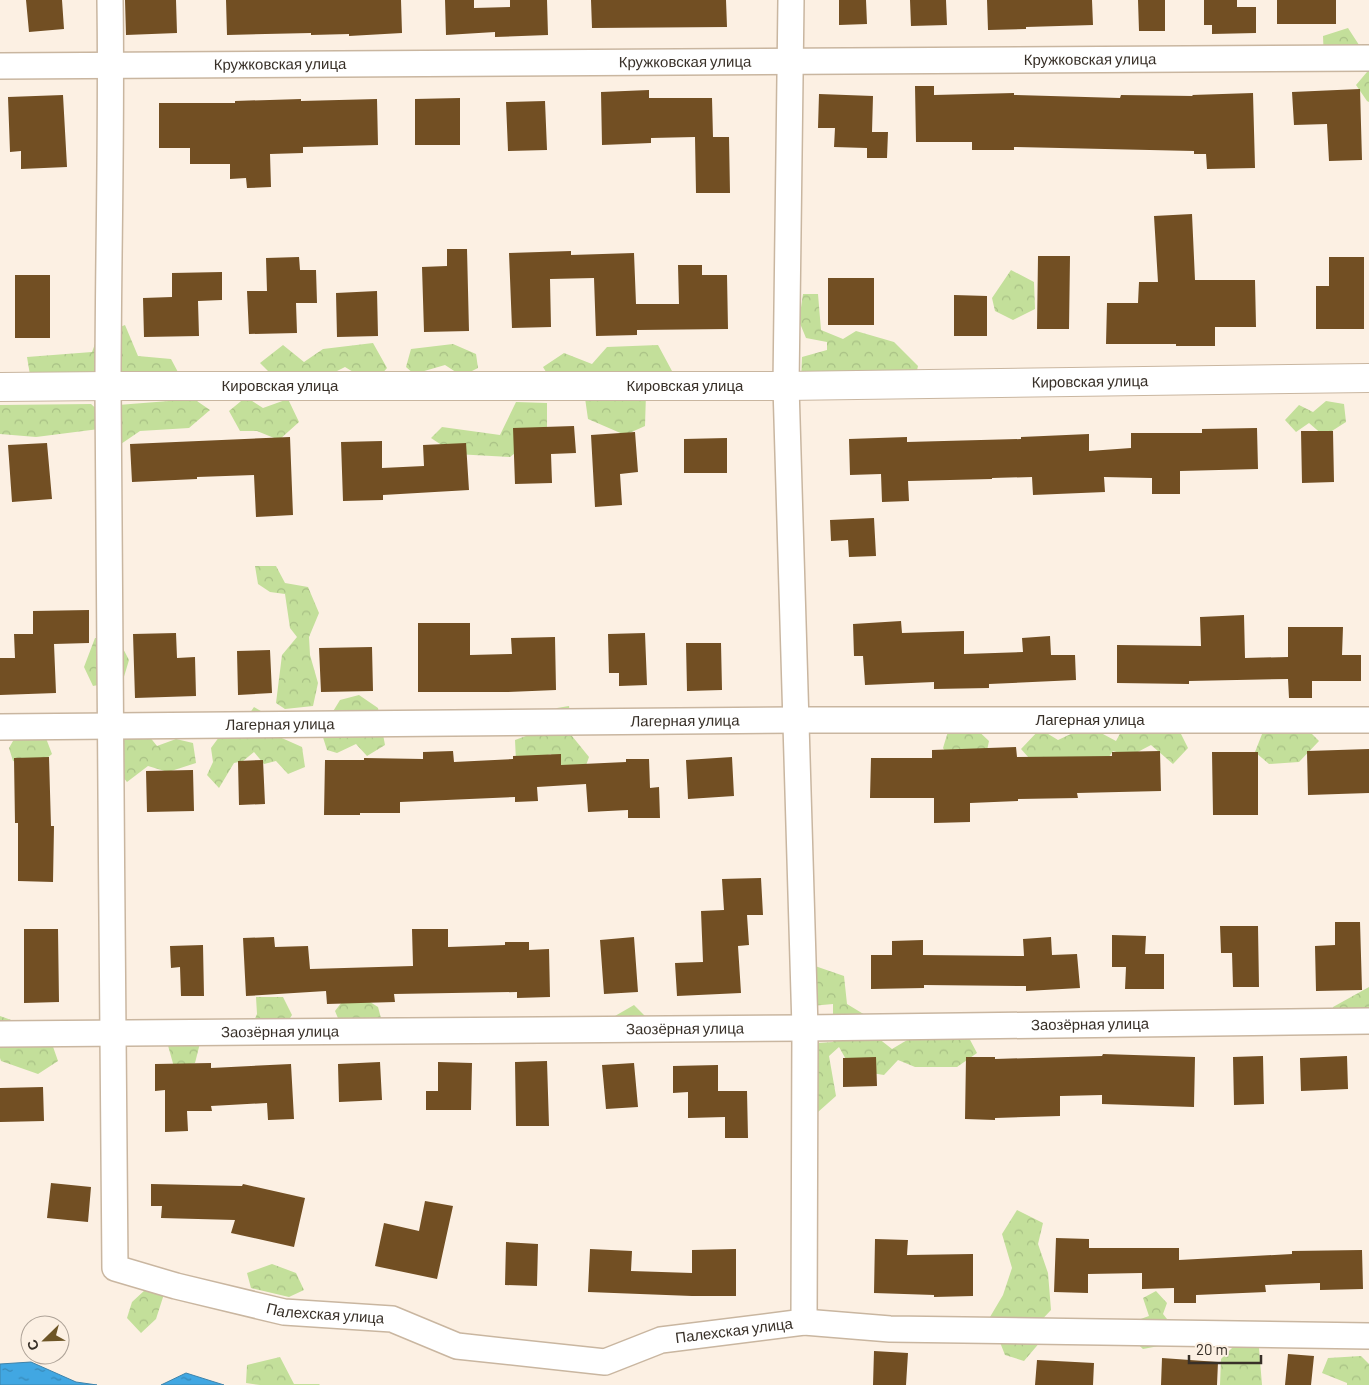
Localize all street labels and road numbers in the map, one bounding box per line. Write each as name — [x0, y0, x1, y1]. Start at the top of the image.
street label: Кружковская улица — [1024, 49, 1157, 68]
street label: Кружковская улица — [619, 52, 752, 70]
street label: Кружковская улица — [214, 54, 347, 73]
street label: Кировская улица — [1031, 371, 1149, 391]
street label: Кировская улица — [222, 376, 339, 394]
street label: Кировская улица — [627, 376, 744, 394]
street label: Лагерная улица — [630, 710, 740, 729]
street label: Лагерная улица — [1035, 710, 1145, 728]
street label: Лагерная улица — [225, 714, 335, 733]
street label: Заозёрная улица — [1031, 1014, 1150, 1033]
street label: Заозёрная улица — [626, 1018, 745, 1037]
street label: Заозёрная улица — [221, 1021, 340, 1040]
street label: Палехская улица — [265, 1298, 386, 1327]
street label: Палехская улица — [674, 1313, 794, 1346]

